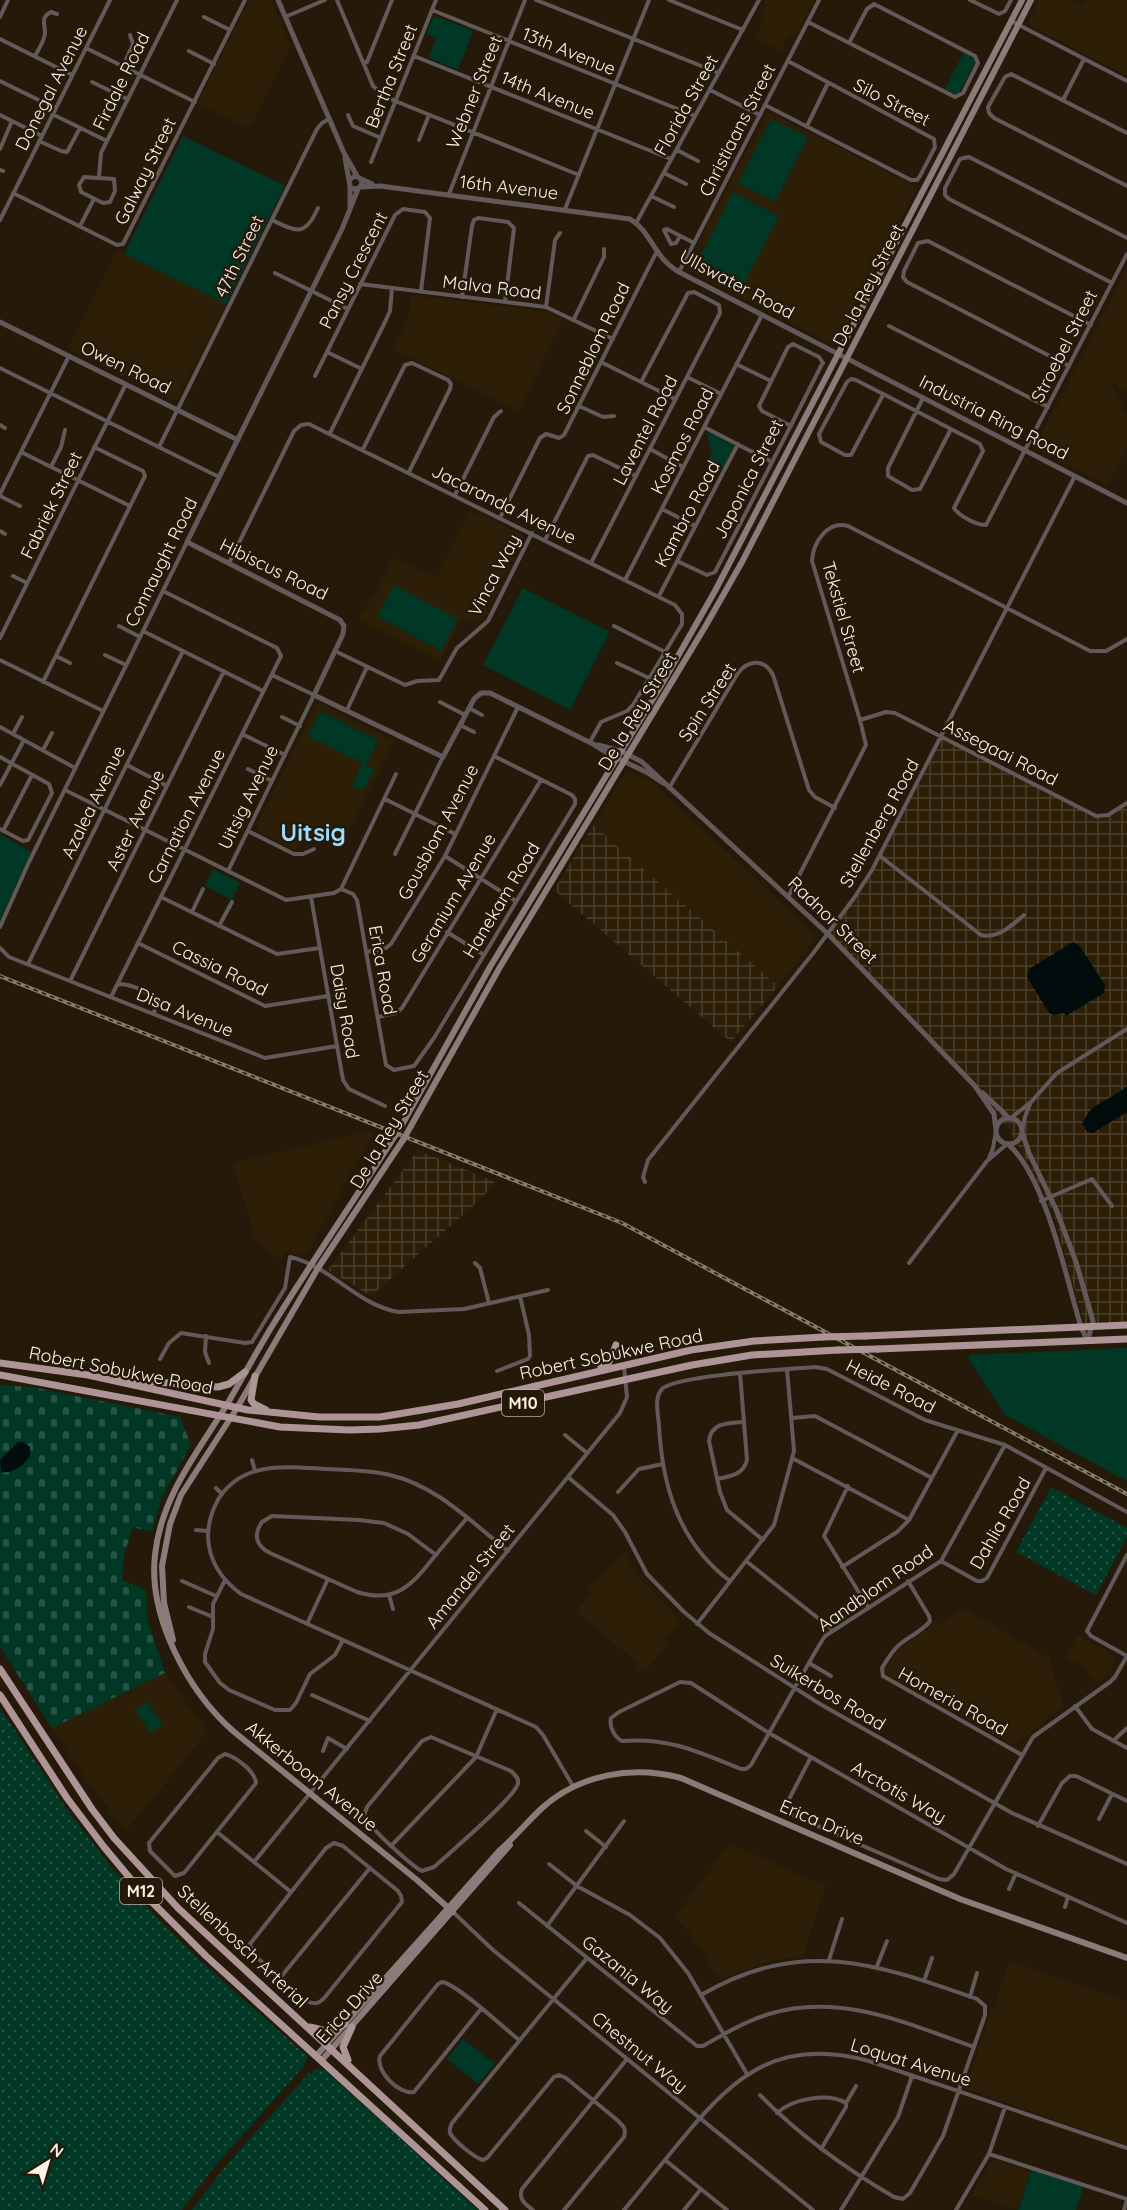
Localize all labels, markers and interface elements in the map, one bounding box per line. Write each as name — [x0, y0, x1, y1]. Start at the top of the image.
street label: Bertha Street — [360, 21, 422, 131]
street label: Donegal Avenue — [10, 22, 92, 154]
street label: 13th Avenue — [519, 22, 619, 80]
street label: Firdale Road — [87, 28, 155, 134]
street label: Webner Street — [441, 32, 507, 152]
street label: Florida Street — [649, 51, 723, 159]
street label: Christiaans Street — [694, 60, 780, 200]
street label: 14th Avenue — [498, 66, 598, 124]
street label: Silo Street — [850, 73, 934, 131]
street label: Galway Street — [109, 114, 181, 228]
street label: 16th Avenue — [458, 170, 560, 204]
street label: Pansy Crescent — [314, 208, 392, 332]
street label: 47th Street — [209, 211, 269, 301]
street label: De la Rey Street — [827, 220, 909, 350]
street label: Ullswater Road — [676, 244, 798, 324]
street label: Malva Road — [441, 270, 543, 304]
street label: Sonneblom Road — [551, 278, 635, 418]
street label: Stroebel Street — [1026, 286, 1102, 406]
street label: Owen Road — [77, 335, 175, 399]
street label: Industria Ring Road — [915, 369, 1073, 465]
street label: Laventel Road — [607, 371, 683, 489]
street label: Kosmos Road — [645, 384, 719, 498]
street label: Japonica Street — [708, 415, 788, 543]
street label: Fabriek Street — [15, 448, 87, 562]
street label: Kambro Road — [649, 457, 725, 571]
street label: Jacaranda Avenue — [428, 459, 580, 549]
street label: Connaught Road — [120, 493, 202, 631]
street label: Vinca Way — [463, 530, 525, 620]
street label: Hibiscus Road — [216, 533, 332, 605]
street label: Tekstiel Street — [817, 558, 871, 676]
street label: De la Rey Street — [593, 647, 681, 775]
street label: Spin Street — [673, 658, 741, 746]
street label: Assegaai Road — [940, 713, 1062, 791]
street label: Uitsig Avenue — [213, 741, 283, 853]
street label: Azalea Avenue — [56, 742, 130, 862]
street label: Carnation Avenue — [142, 745, 230, 887]
street label: Stellenberg Road — [834, 755, 924, 891]
street label: Gousblom Avenue — [392, 760, 484, 904]
street label: Aster Avenue — [101, 766, 169, 874]
district label: Uitsig — [280, 817, 346, 847]
street label: Geranium Avenue — [405, 829, 501, 967]
street label: Hanekam Road — [457, 838, 545, 962]
street label: Radnor Street — [783, 871, 883, 969]
street label: Erica Road — [364, 923, 402, 1017]
street label: Cassia Road — [168, 935, 272, 1001]
street label: Daisy Road — [325, 962, 365, 1060]
street label: Disa Avenue — [133, 982, 237, 1042]
street label: De la Rey Street — [345, 1065, 433, 1193]
street label: Robert Sobukwe Road — [517, 1323, 705, 1385]
street label: Robert Sobukwe Road — [27, 1341, 215, 1399]
street label: Heide Road — [842, 1354, 940, 1418]
road number: M10 — [502, 1390, 544, 1416]
street label: Dahlia Road — [964, 1473, 1036, 1573]
street label: Amandel Street — [421, 1519, 519, 1633]
street label: Aandblom Road — [813, 1540, 937, 1636]
street label: Suikerbos Road — [766, 1649, 890, 1735]
street label: Homeria Road — [894, 1661, 1012, 1741]
street label: Akkerboom Avenue — [241, 1716, 383, 1836]
street label: Arctotis Way — [847, 1756, 951, 1828]
street label: Erica Drive — [776, 1794, 868, 1850]
road number: M12 — [120, 1878, 162, 1904]
street label: Stellenbosch Arterial — [173, 1880, 313, 2012]
street label: Gazania Way — [577, 1930, 679, 2018]
street label: Erica Drive — [311, 1966, 387, 2048]
street label: Chestnut Way — [587, 2006, 693, 2098]
street label: Loquat Avenue — [848, 2033, 974, 2091]
north arrow — [18, 2132, 78, 2192]
text: N — [46, 2138, 68, 2162]

